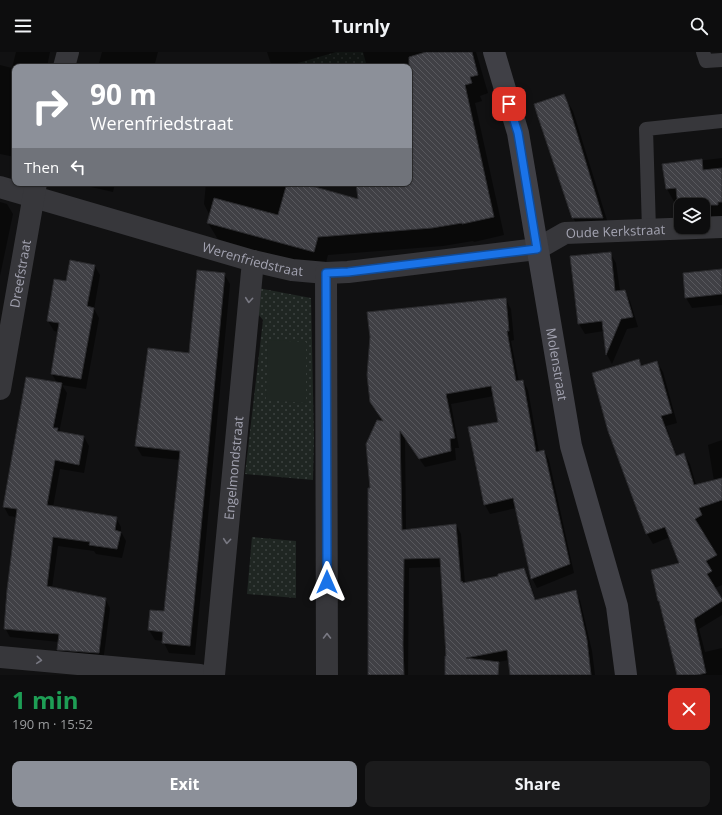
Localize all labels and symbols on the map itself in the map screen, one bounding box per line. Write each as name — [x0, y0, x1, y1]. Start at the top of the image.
pin — [492, 87, 526, 121]
street label: Oude Kerkstraat — [565, 220, 666, 242]
street label: Dreefstraat — [5, 238, 35, 309]
street label: Werenfriedstraat — [200, 238, 304, 280]
one-way arrow — [245, 297, 254, 303]
street label: Molenstraat — [542, 327, 572, 402]
street label: Engelmondstraat — [220, 415, 247, 521]
one-way arrow — [222, 538, 231, 544]
position arrow — [306, 561, 348, 603]
one-way arrow — [323, 633, 331, 639]
one-way arrow — [36, 655, 42, 664]

